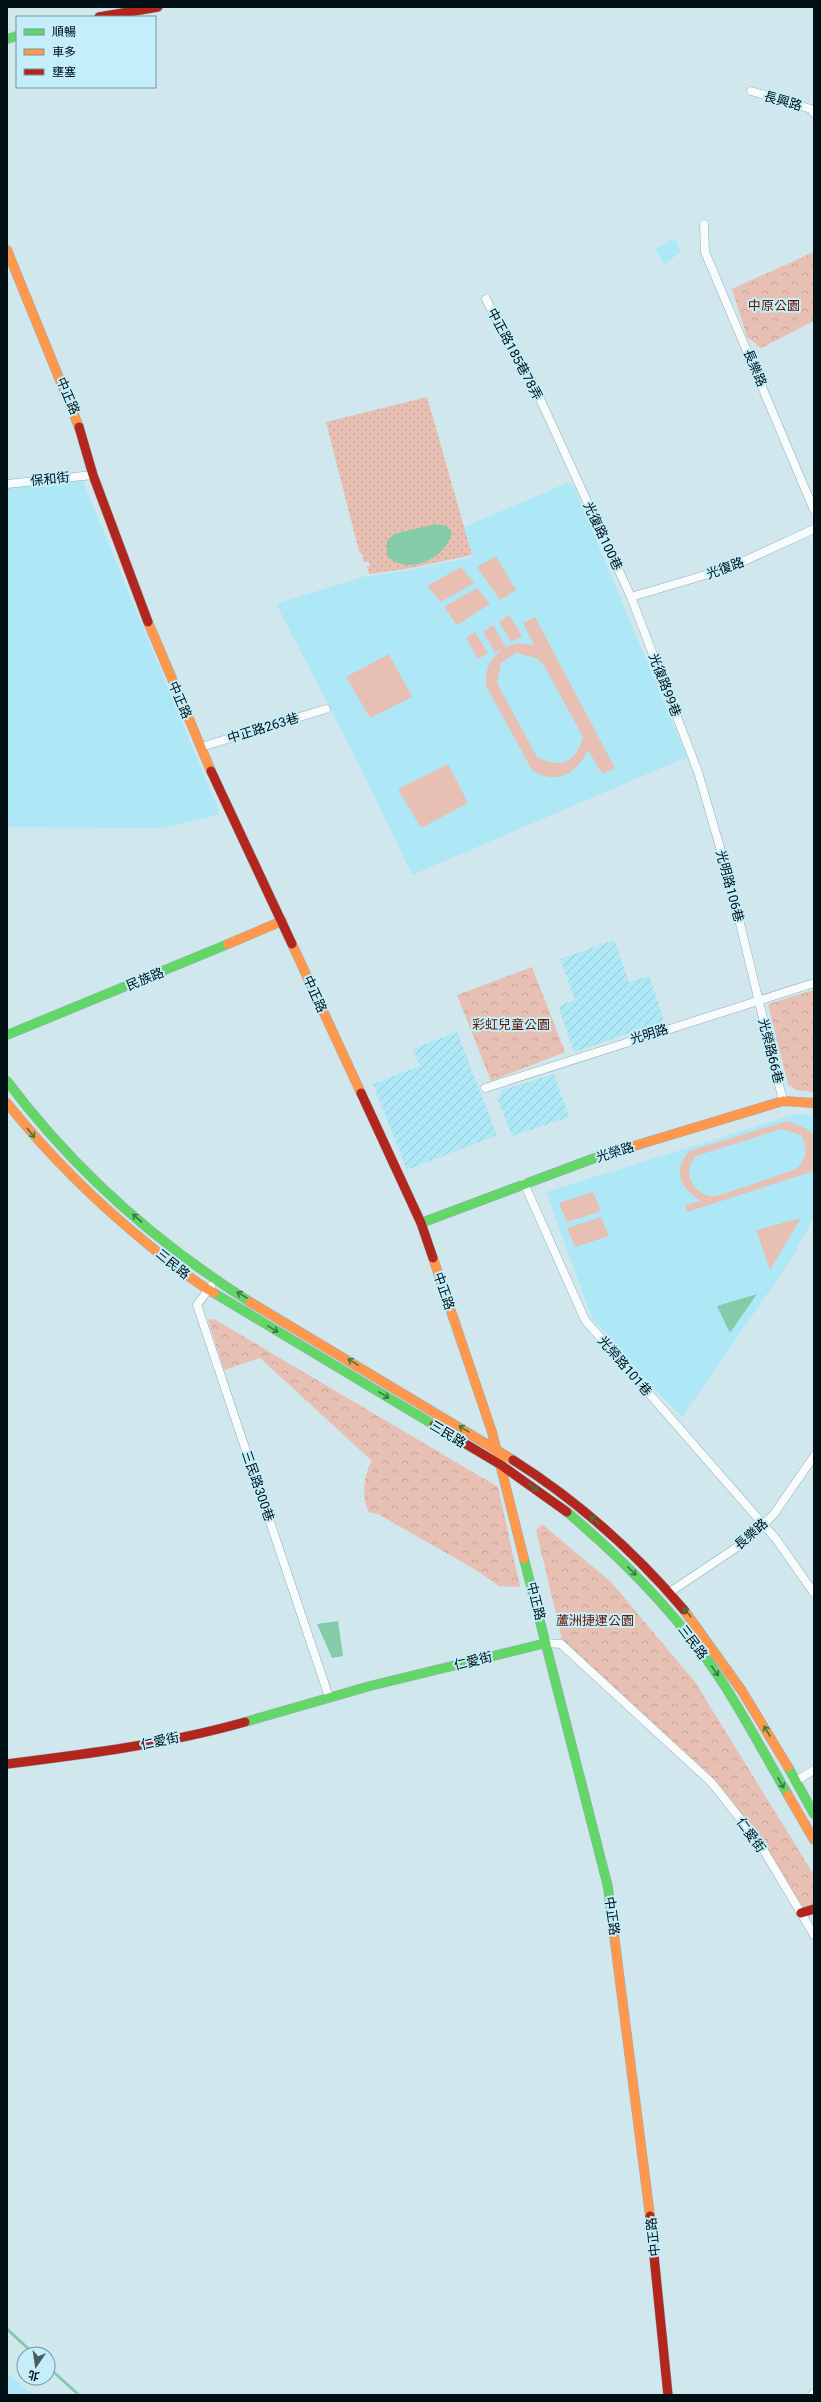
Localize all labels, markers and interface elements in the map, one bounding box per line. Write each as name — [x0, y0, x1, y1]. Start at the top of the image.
legend — [16, 16, 156, 88]
text: 順暢 — [52, 25, 76, 39]
text: 車多 — [52, 45, 76, 59]
text: 壅塞 — [52, 65, 76, 79]
street label: 長興路 — [762, 88, 804, 114]
park label: 中原公園 — [748, 298, 800, 313]
street label: 中正路185巷78弄 — [485, 306, 545, 402]
street label: 長樂路 — [740, 347, 770, 389]
street label: 中正路 — [53, 375, 83, 417]
street label: 保和街 — [30, 470, 70, 488]
street label: 光復路100巷 — [581, 499, 625, 573]
street label: 光復路 — [704, 554, 746, 582]
street label: 光復路99巷 — [646, 651, 684, 719]
street label: 中正路 — [165, 679, 195, 721]
street label: 中正路263巷 — [225, 710, 301, 746]
street label: 光明路106巷 — [713, 848, 747, 924]
street label: 民族路 — [124, 965, 166, 993]
street label: 中正路 — [300, 973, 330, 1015]
park label: 彩虹兒童公園 — [472, 1017, 550, 1032]
street label: 光榮路66巷 — [756, 1017, 786, 1085]
street label: 光明路 — [628, 1021, 670, 1047]
one-way arrow — [27, 1128, 36, 1139]
street label: 光榮路 — [594, 1139, 636, 1165]
one-way arrow — [133, 1214, 143, 1223]
street label: 三民路 — [153, 1246, 193, 1282]
street label: 中正路 — [431, 1270, 457, 1312]
one-way arrow — [236, 1291, 248, 1299]
one-way arrow — [267, 1325, 279, 1333]
street label: 光榮路101巷 — [595, 1333, 655, 1399]
one-way arrow — [347, 1358, 359, 1366]
one-way arrow — [378, 1392, 390, 1400]
street label: 三民路 — [427, 1418, 469, 1450]
one-way arrow — [458, 1425, 470, 1433]
street label: 三民路300巷 — [239, 1449, 277, 1523]
one-way arrow — [527, 1483, 538, 1491]
one-way arrow — [590, 1515, 601, 1524]
street label: 長樂路 — [731, 1516, 771, 1552]
one-way arrow — [627, 1566, 637, 1576]
street label: 中正路 — [524, 1580, 548, 1622]
one-way arrow — [683, 1606, 691, 1617]
park label: 蘆洲捷運公園 — [556, 1613, 634, 1628]
street label: 三民路 — [675, 1622, 711, 1662]
street label: 仁愛街 — [452, 1649, 494, 1673]
one-way arrow — [711, 1665, 719, 1676]
one-way arrow — [763, 1726, 771, 1737]
street label: 仁愛街 — [139, 1730, 181, 1752]
one-way arrow — [778, 1777, 786, 1789]
street label: 仁愛街 — [733, 1815, 769, 1855]
street label: 中正路 — [602, 1896, 622, 1936]
street label: 中正路 — [644, 2217, 662, 2257]
north arrow — [16, 2346, 56, 2386]
text: 北 — [27, 2368, 41, 2383]

